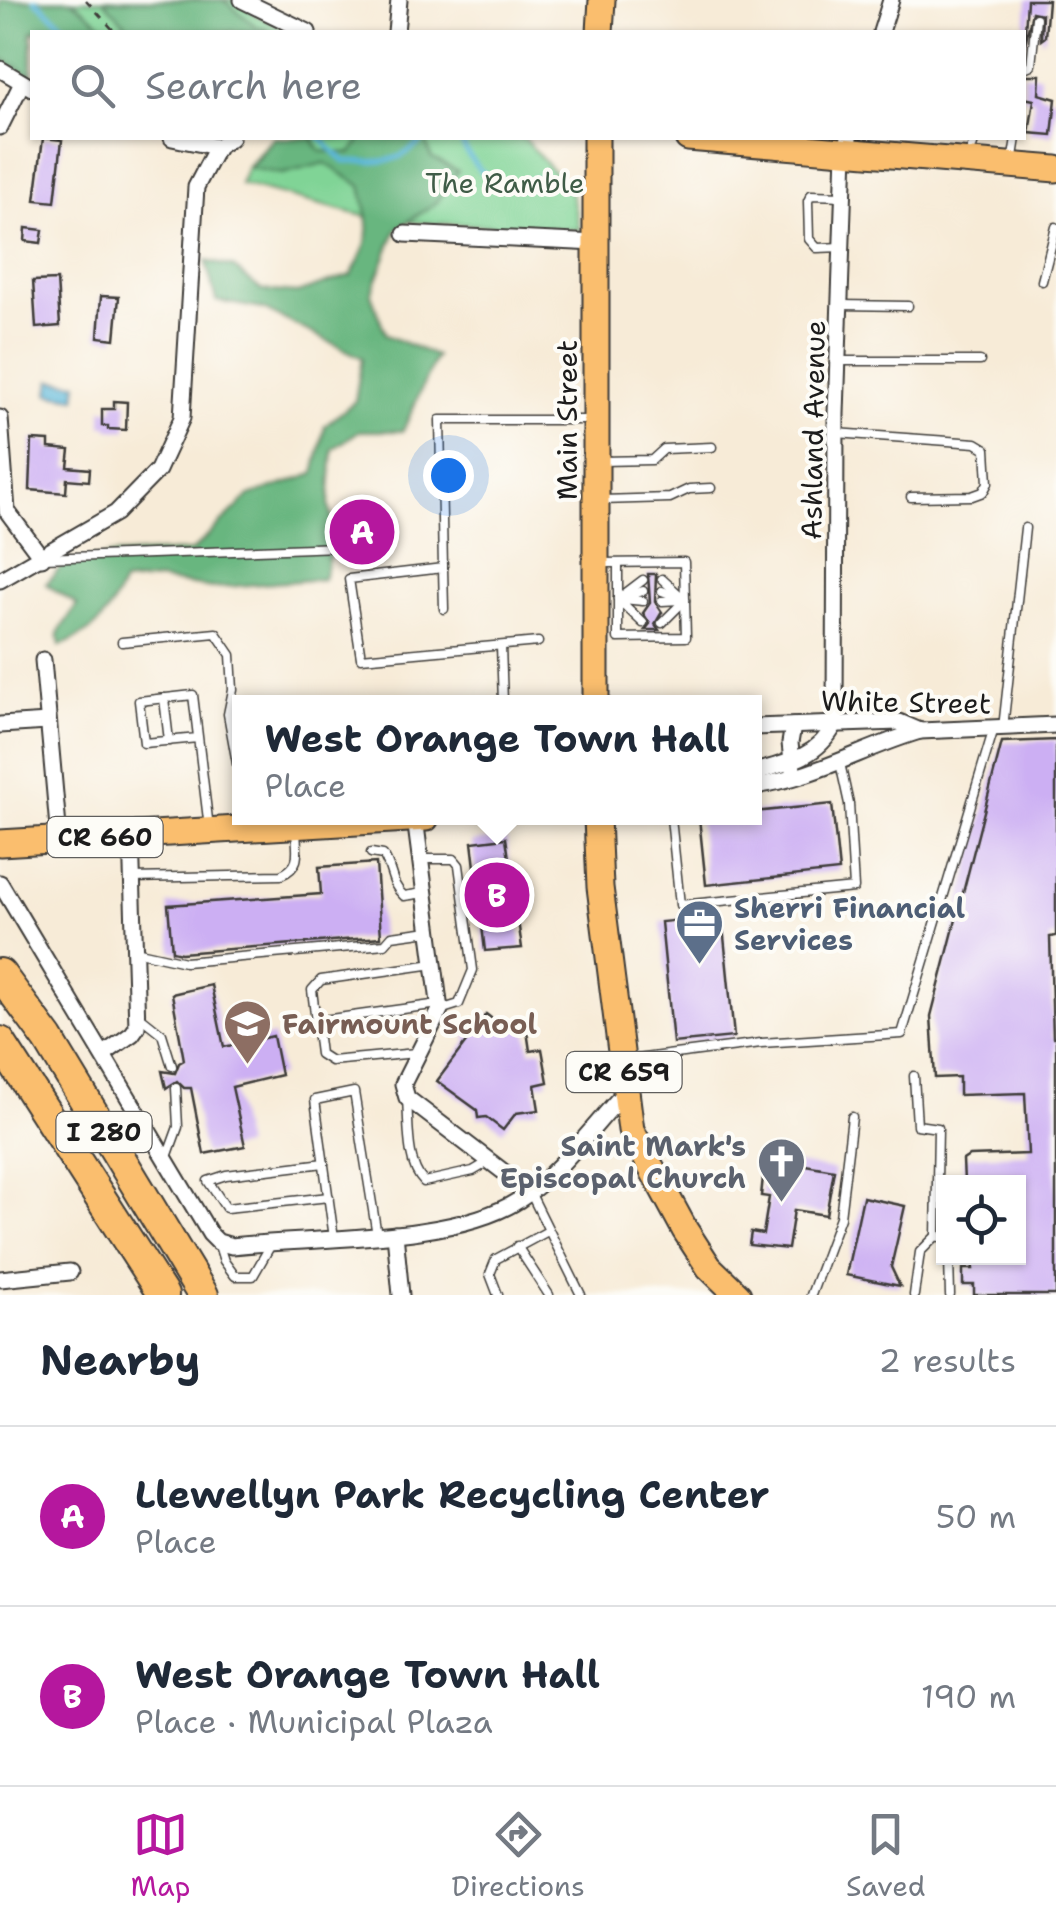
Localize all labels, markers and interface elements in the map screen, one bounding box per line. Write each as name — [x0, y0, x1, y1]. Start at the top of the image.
search box — [30, 30, 1026, 140]
icon: search — [65, 58, 120, 113]
text: Search here — [145, 60, 362, 111]
park label: The Ramble — [425, 164, 585, 202]
street label: Ashland Avenue — [792, 320, 834, 540]
street label: Main Street — [548, 340, 586, 500]
your location — [423, 450, 474, 501]
pin: A — [330, 494, 394, 570]
street label: White Street — [821, 682, 991, 722]
popup — [232, 695, 762, 825]
text: West Orange Town Hall — [264, 713, 730, 764]
text: Place — [264, 764, 346, 807]
road number: CR 660 — [48, 817, 162, 857]
pin: B — [464, 858, 530, 932]
place label: Sherri Financial Services — [734, 889, 966, 959]
office icon: Sherri Financial Services — [673, 898, 725, 966]
school or university icon: Fairmount School — [221, 998, 273, 1066]
place label: Fairmount School — [282, 1005, 538, 1043]
road number: CR 659 — [566, 1052, 682, 1092]
road number: I 280 — [56, 1112, 152, 1152]
place label: Saint Mark's Episcopal Church — [500, 1127, 746, 1197]
church icon: Saint Mark's Episcopal Church — [755, 1136, 807, 1204]
map controls — [936, 1175, 1026, 1265]
button: locate — [936, 1175, 1026, 1265]
text: Nearby — [40, 1332, 200, 1388]
text: 2 results — [879, 1339, 1016, 1382]
text: Llewellyn Park Recycling Center — [135, 1469, 769, 1520]
text: A — [60, 1495, 85, 1538]
text: 50 m — [936, 1495, 1016, 1538]
text: Place — [135, 1520, 217, 1563]
text: West Orange Town Hall — [135, 1649, 600, 1700]
text: B — [63, 1675, 82, 1718]
text: 190 m — [921, 1675, 1016, 1718]
text: Place · Municipal Plaza — [135, 1700, 493, 1743]
tab: Map — [131, 1807, 190, 1905]
tab: Directions — [451, 1807, 585, 1905]
tab: Saved — [846, 1807, 925, 1905]

